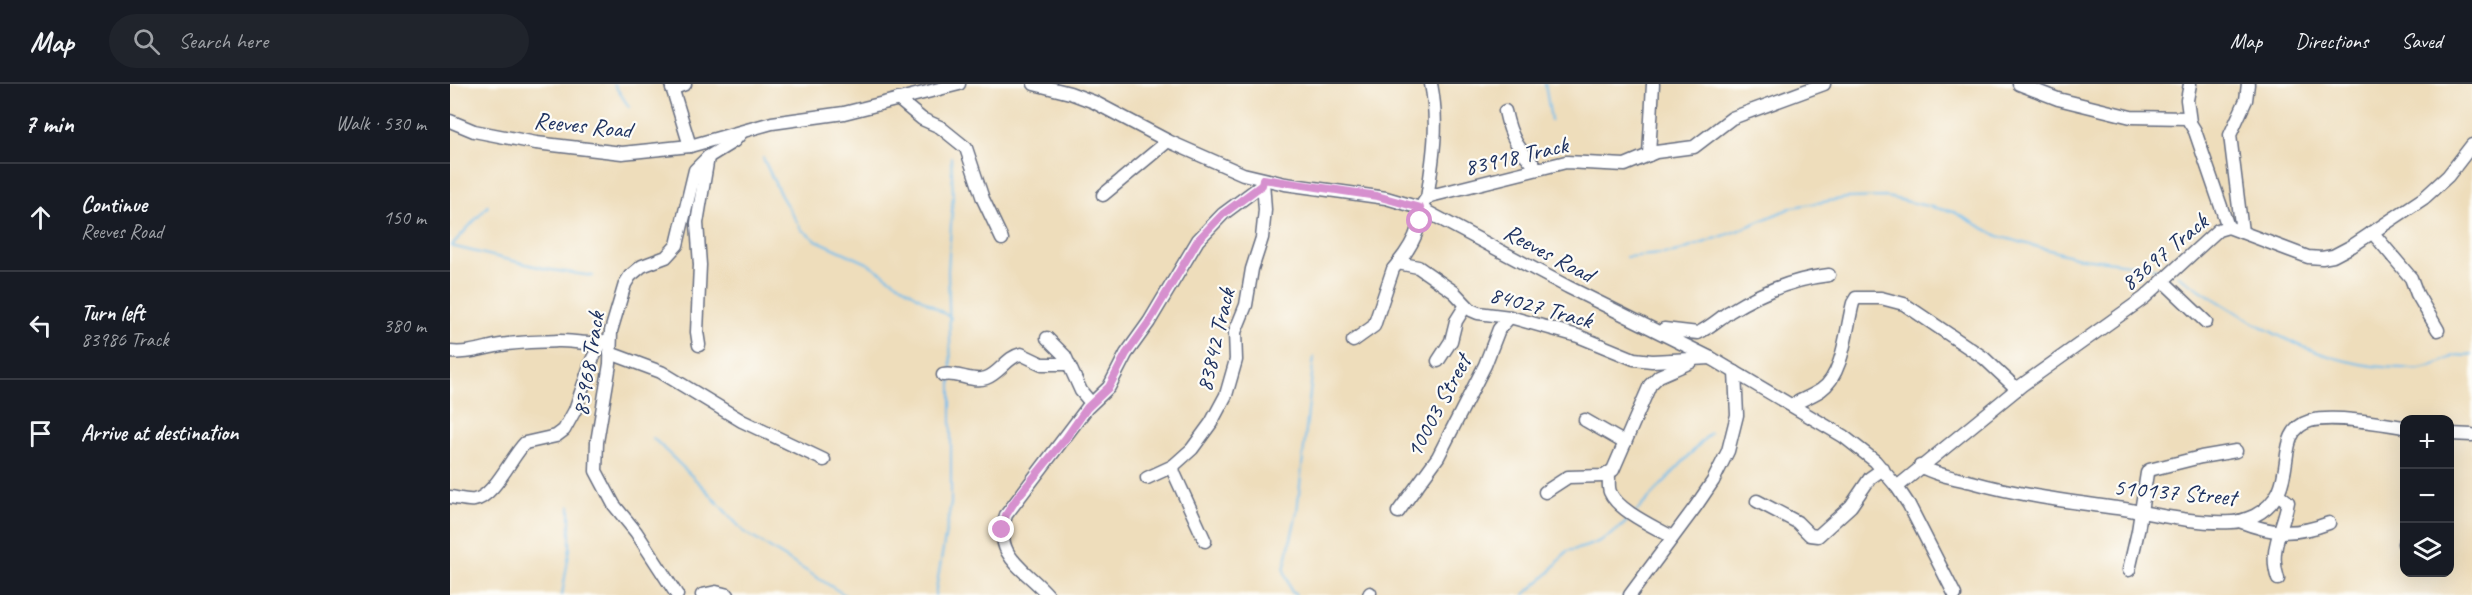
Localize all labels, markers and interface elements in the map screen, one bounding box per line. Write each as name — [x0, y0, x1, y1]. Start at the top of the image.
search box — [109, 14, 529, 68]
text: Map — [30, 24, 73, 59]
icon: search — [130, 25, 163, 58]
text: Search here — [178, 27, 268, 55]
text: Map — [2230, 28, 2262, 54]
text: Directions — [2295, 28, 2368, 54]
text: Saved — [2401, 28, 2442, 54]
street label: Reeves Road — [533, 105, 637, 145]
text: 7 min — [24, 107, 74, 140]
text: Walk · 530 m — [336, 111, 426, 136]
street label: 83918 Track — [1461, 129, 1573, 182]
text: Continue — [81, 191, 147, 219]
icon: ahead — [24, 201, 57, 234]
text: 150 m — [383, 205, 426, 230]
street label: 83697 Track — [2114, 205, 2216, 297]
route start — [1406, 207, 1432, 233]
street label: Reeves Road — [1499, 217, 1603, 291]
text: Reeves Road — [81, 219, 163, 244]
street label: 84027 Track — [1486, 279, 1598, 336]
street label: 83842 Track — [1189, 283, 1242, 395]
text: Turn left — [81, 299, 145, 327]
street label: 83968 Track — [565, 308, 611, 418]
icon: left — [24, 309, 57, 342]
text: 380 m — [383, 313, 426, 338]
text: 83986 Track — [81, 327, 169, 352]
street label: 10003 Street — [1398, 347, 1479, 463]
map controls — [2400, 415, 2454, 577]
button: + — [2400, 415, 2454, 469]
icon: arrive — [24, 417, 57, 450]
text: Arrive at destination — [81, 419, 238, 447]
button: − — [2400, 469, 2454, 523]
street label: 510137 Street — [2112, 472, 2241, 513]
route end — [988, 516, 1014, 542]
button: layers — [2400, 523, 2454, 577]

